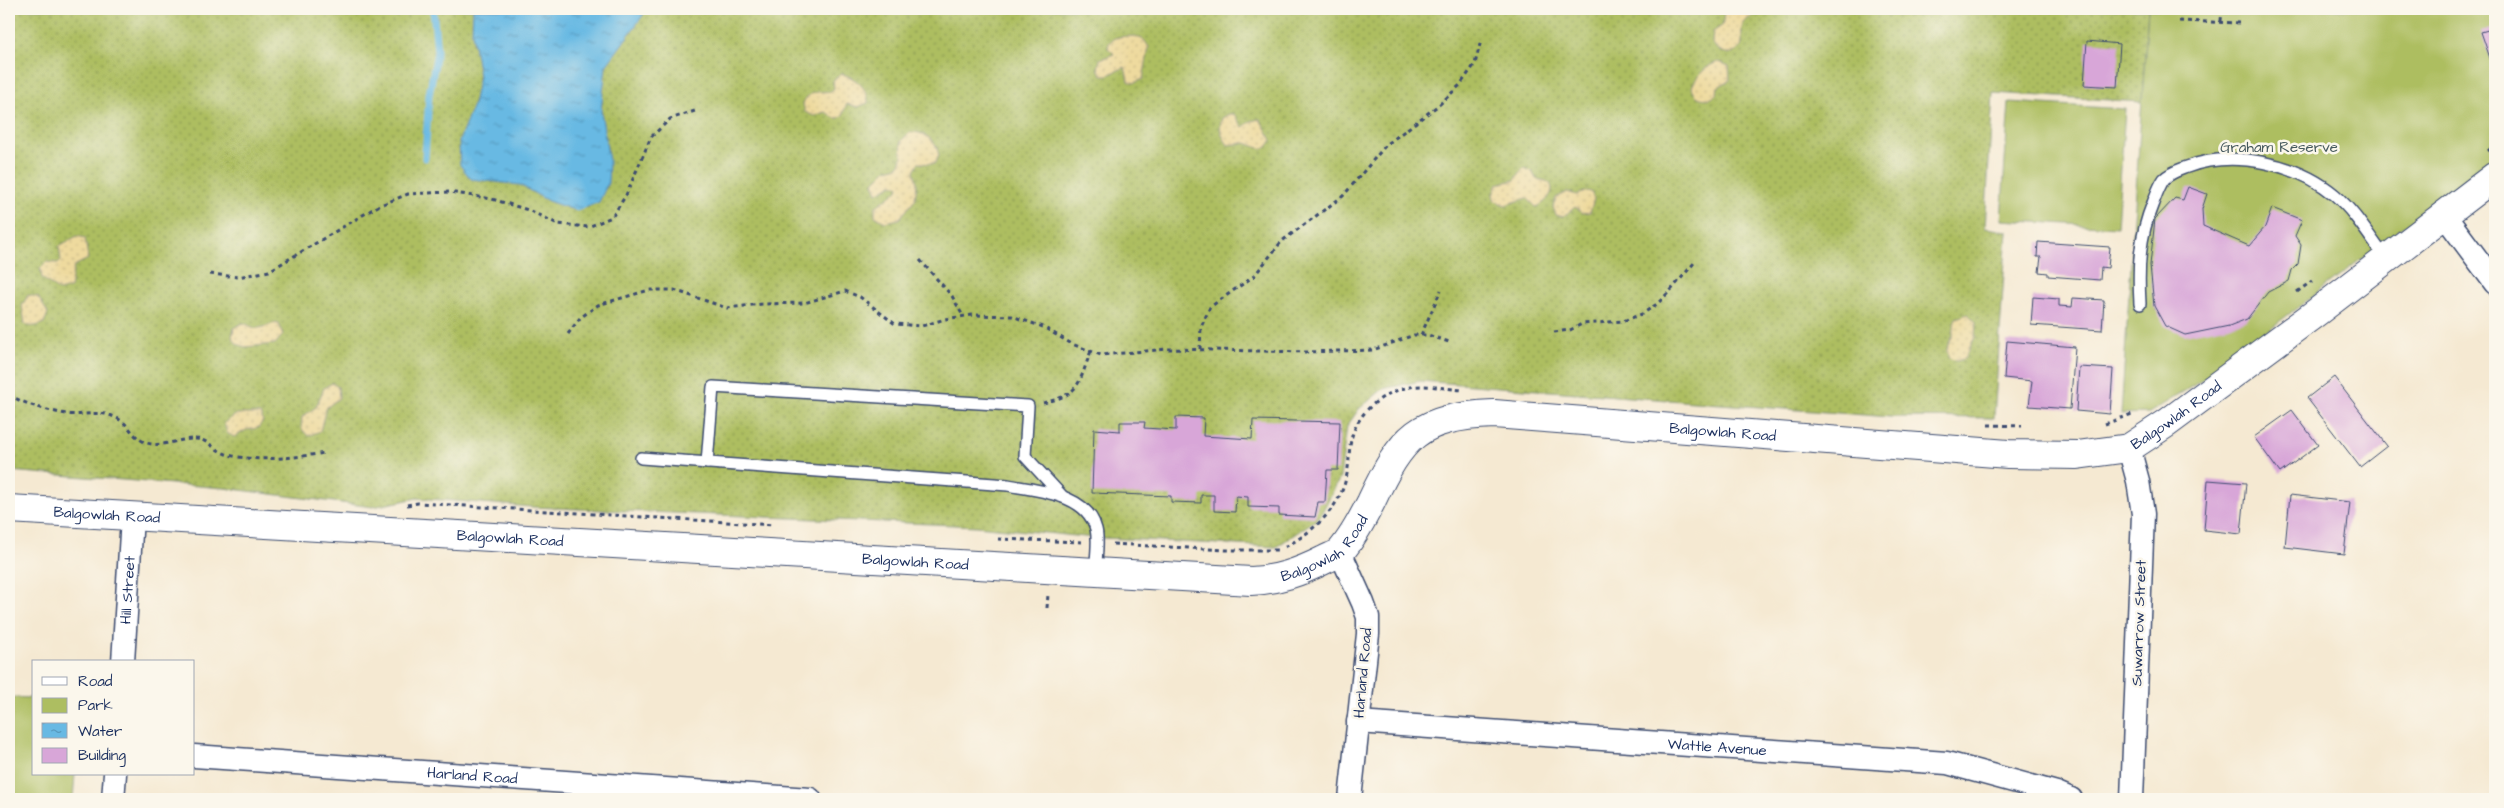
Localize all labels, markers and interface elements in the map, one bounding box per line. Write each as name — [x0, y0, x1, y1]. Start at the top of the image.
park label: Graham Reserve — [2220, 137, 2338, 158]
street label: Balgowlah Road — [2127, 375, 2226, 455]
street label: Balgowlah Road — [1669, 417, 1777, 446]
street label: Balgowlah Road — [53, 501, 161, 528]
street label: Balgowlah Road — [1278, 511, 1373, 587]
street label: Balgowlah Road — [456, 524, 564, 552]
street label: Balgowlah Road — [861, 548, 970, 575]
street label: Hill Street — [115, 555, 140, 625]
street label: Suwarrow Street — [2126, 559, 2152, 687]
street label: Harland Road — [1349, 627, 1377, 719]
legend — [32, 660, 195, 776]
text: Road — [78, 671, 113, 692]
text: Park — [78, 695, 113, 716]
text: Water — [78, 721, 122, 742]
street label: Wattle Avenue — [1667, 733, 1767, 761]
text: Building — [78, 745, 126, 767]
street label: Harland Road — [426, 762, 519, 789]

